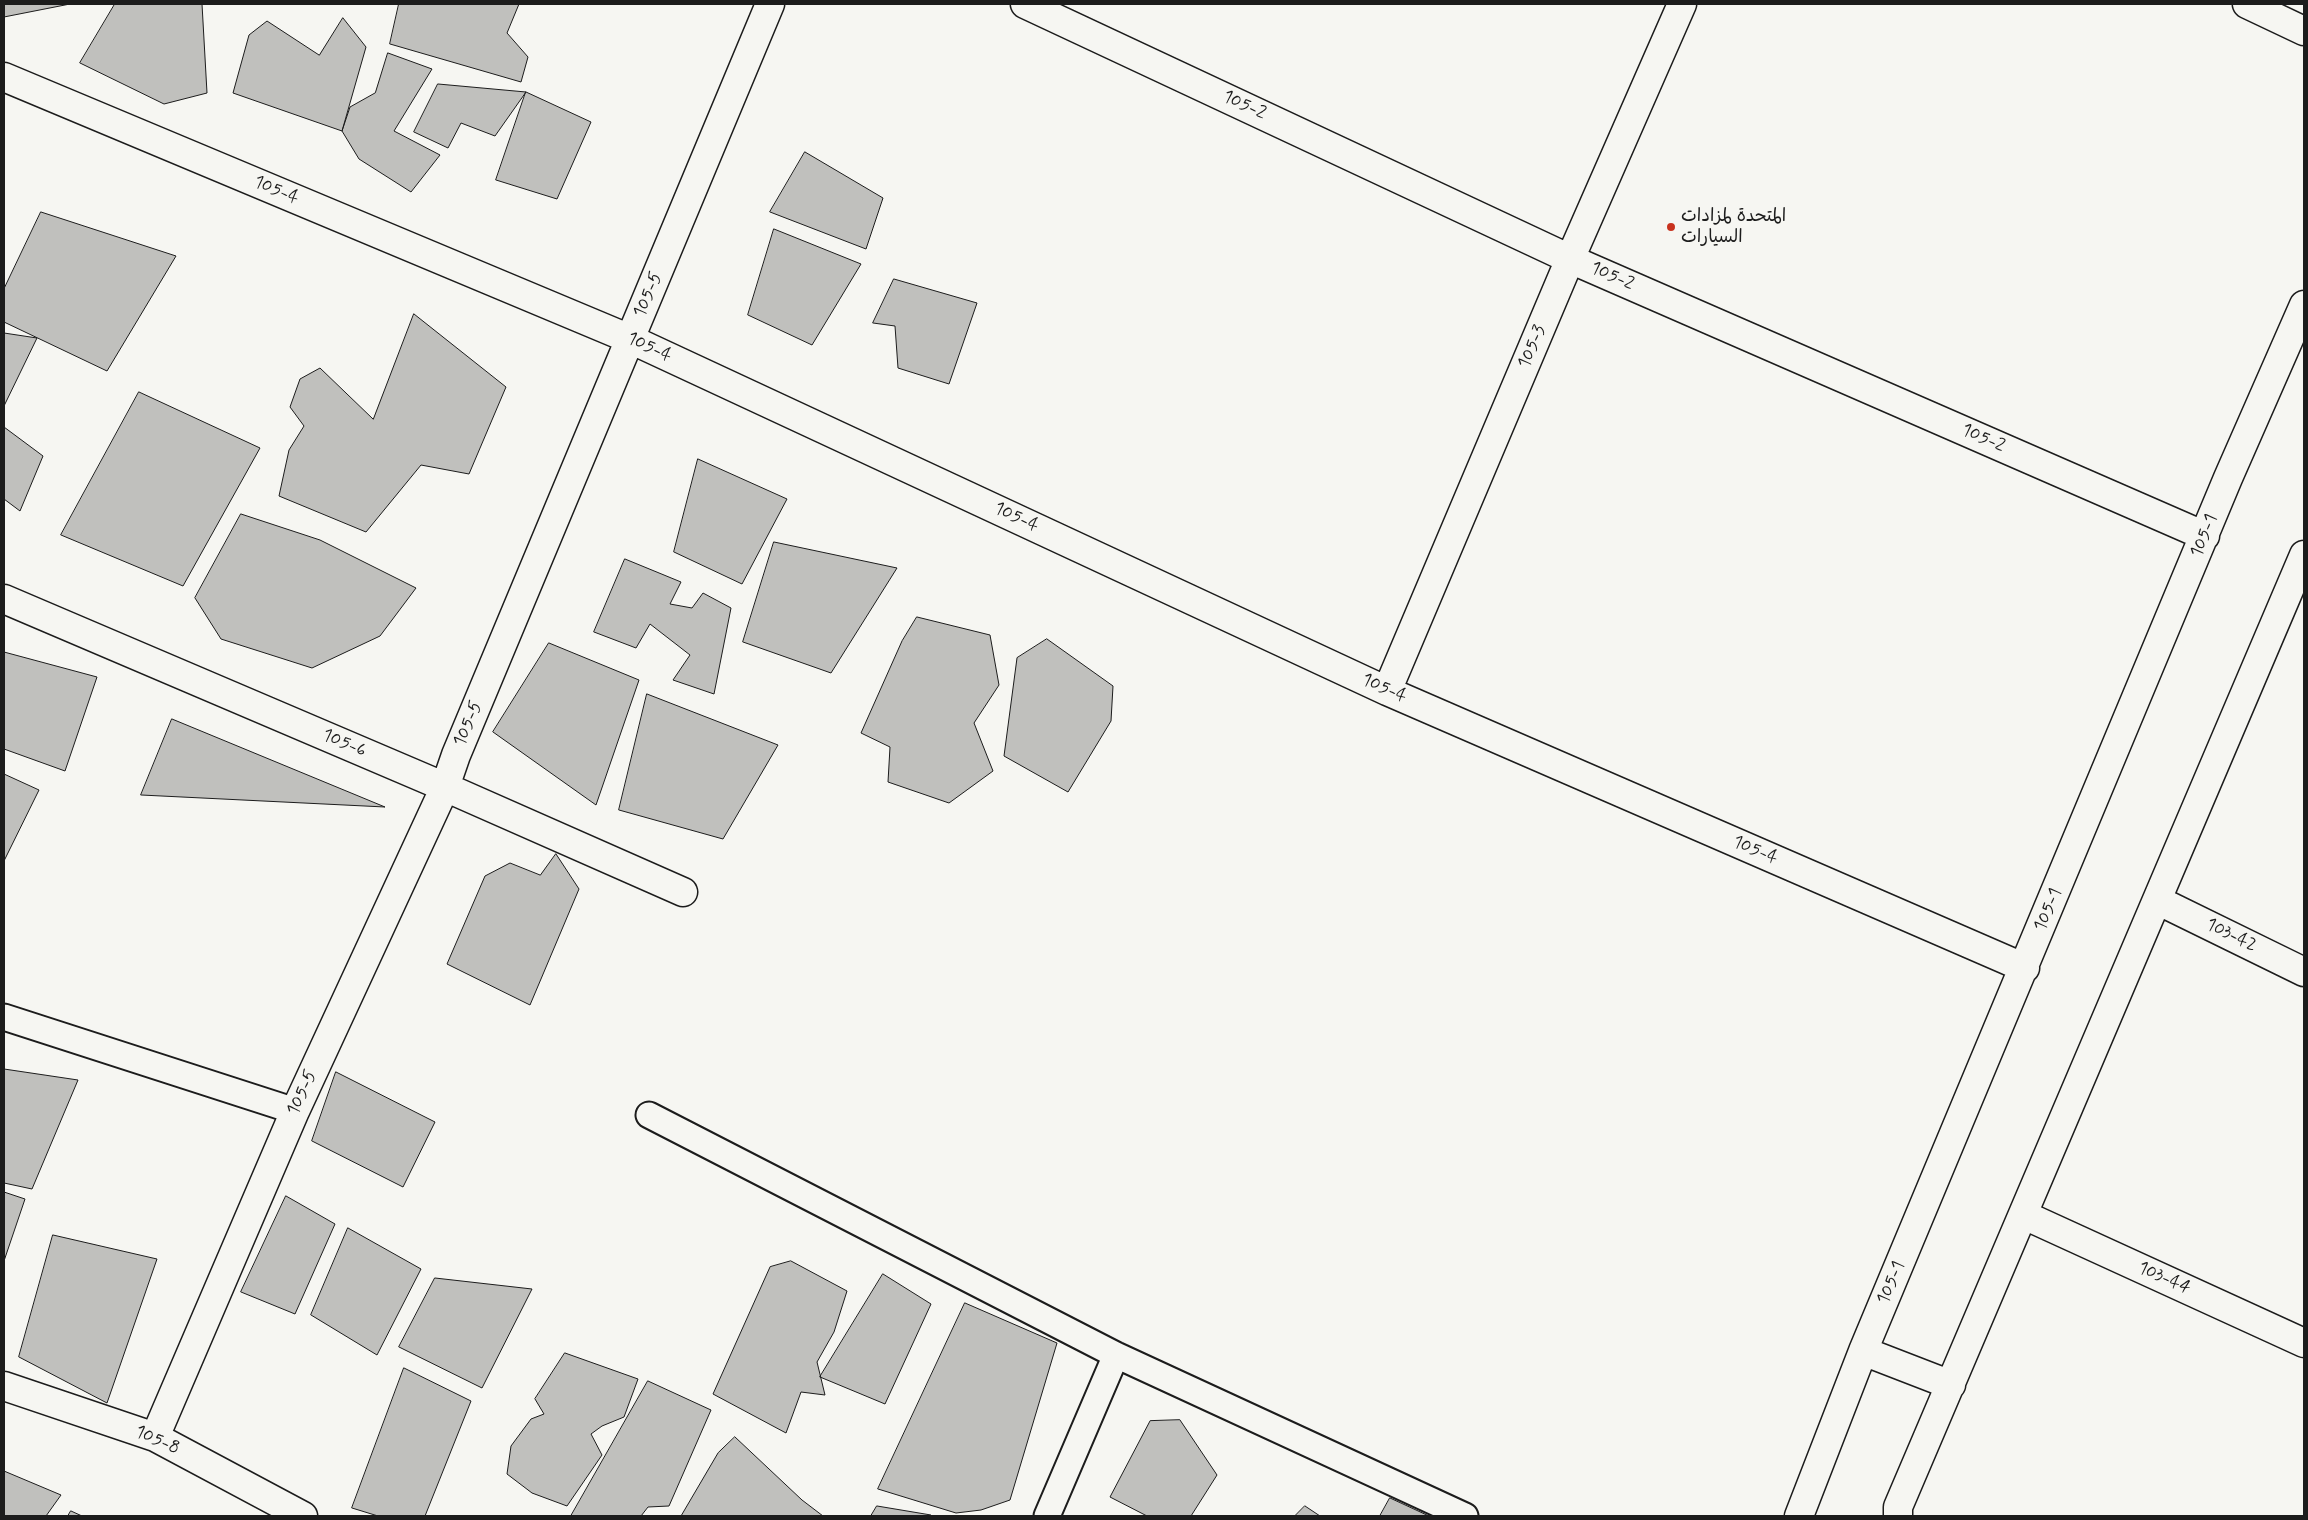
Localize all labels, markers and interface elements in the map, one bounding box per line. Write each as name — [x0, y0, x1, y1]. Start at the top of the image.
street label: 105-2 — [1219, 87, 1269, 125]
street label: 105-4 — [250, 172, 302, 210]
place label: المتحدة لمزادات السيارات — [1681, 206, 1786, 248]
marker: المتحدة لمزادات السيارات — [1665, 221, 1677, 233]
street label: 105-2 — [1587, 258, 1637, 296]
street label: 105-5 — [630, 269, 668, 321]
street label: 105-3 — [1514, 322, 1552, 372]
street label: 105-4 — [623, 328, 675, 368]
street label: 105-2 — [1958, 420, 2008, 458]
street label: 105-4 — [990, 498, 1042, 538]
street label: 105-1 — [2187, 511, 2223, 561]
street label: 105-4 — [1358, 670, 1410, 708]
street label: 105-5 — [450, 698, 488, 750]
street label: 105-6 — [319, 725, 369, 763]
street label: 105-4 — [1729, 832, 1781, 870]
street label: 105-1 — [2030, 885, 2068, 935]
street label: 103-42 — [2202, 915, 2260, 957]
street label: 105-5 — [283, 1067, 323, 1119]
street label: 105-1 — [1873, 1258, 1911, 1308]
street label: 103-44 — [2134, 1258, 2194, 1300]
street label: 105-8 — [131, 1422, 183, 1460]

